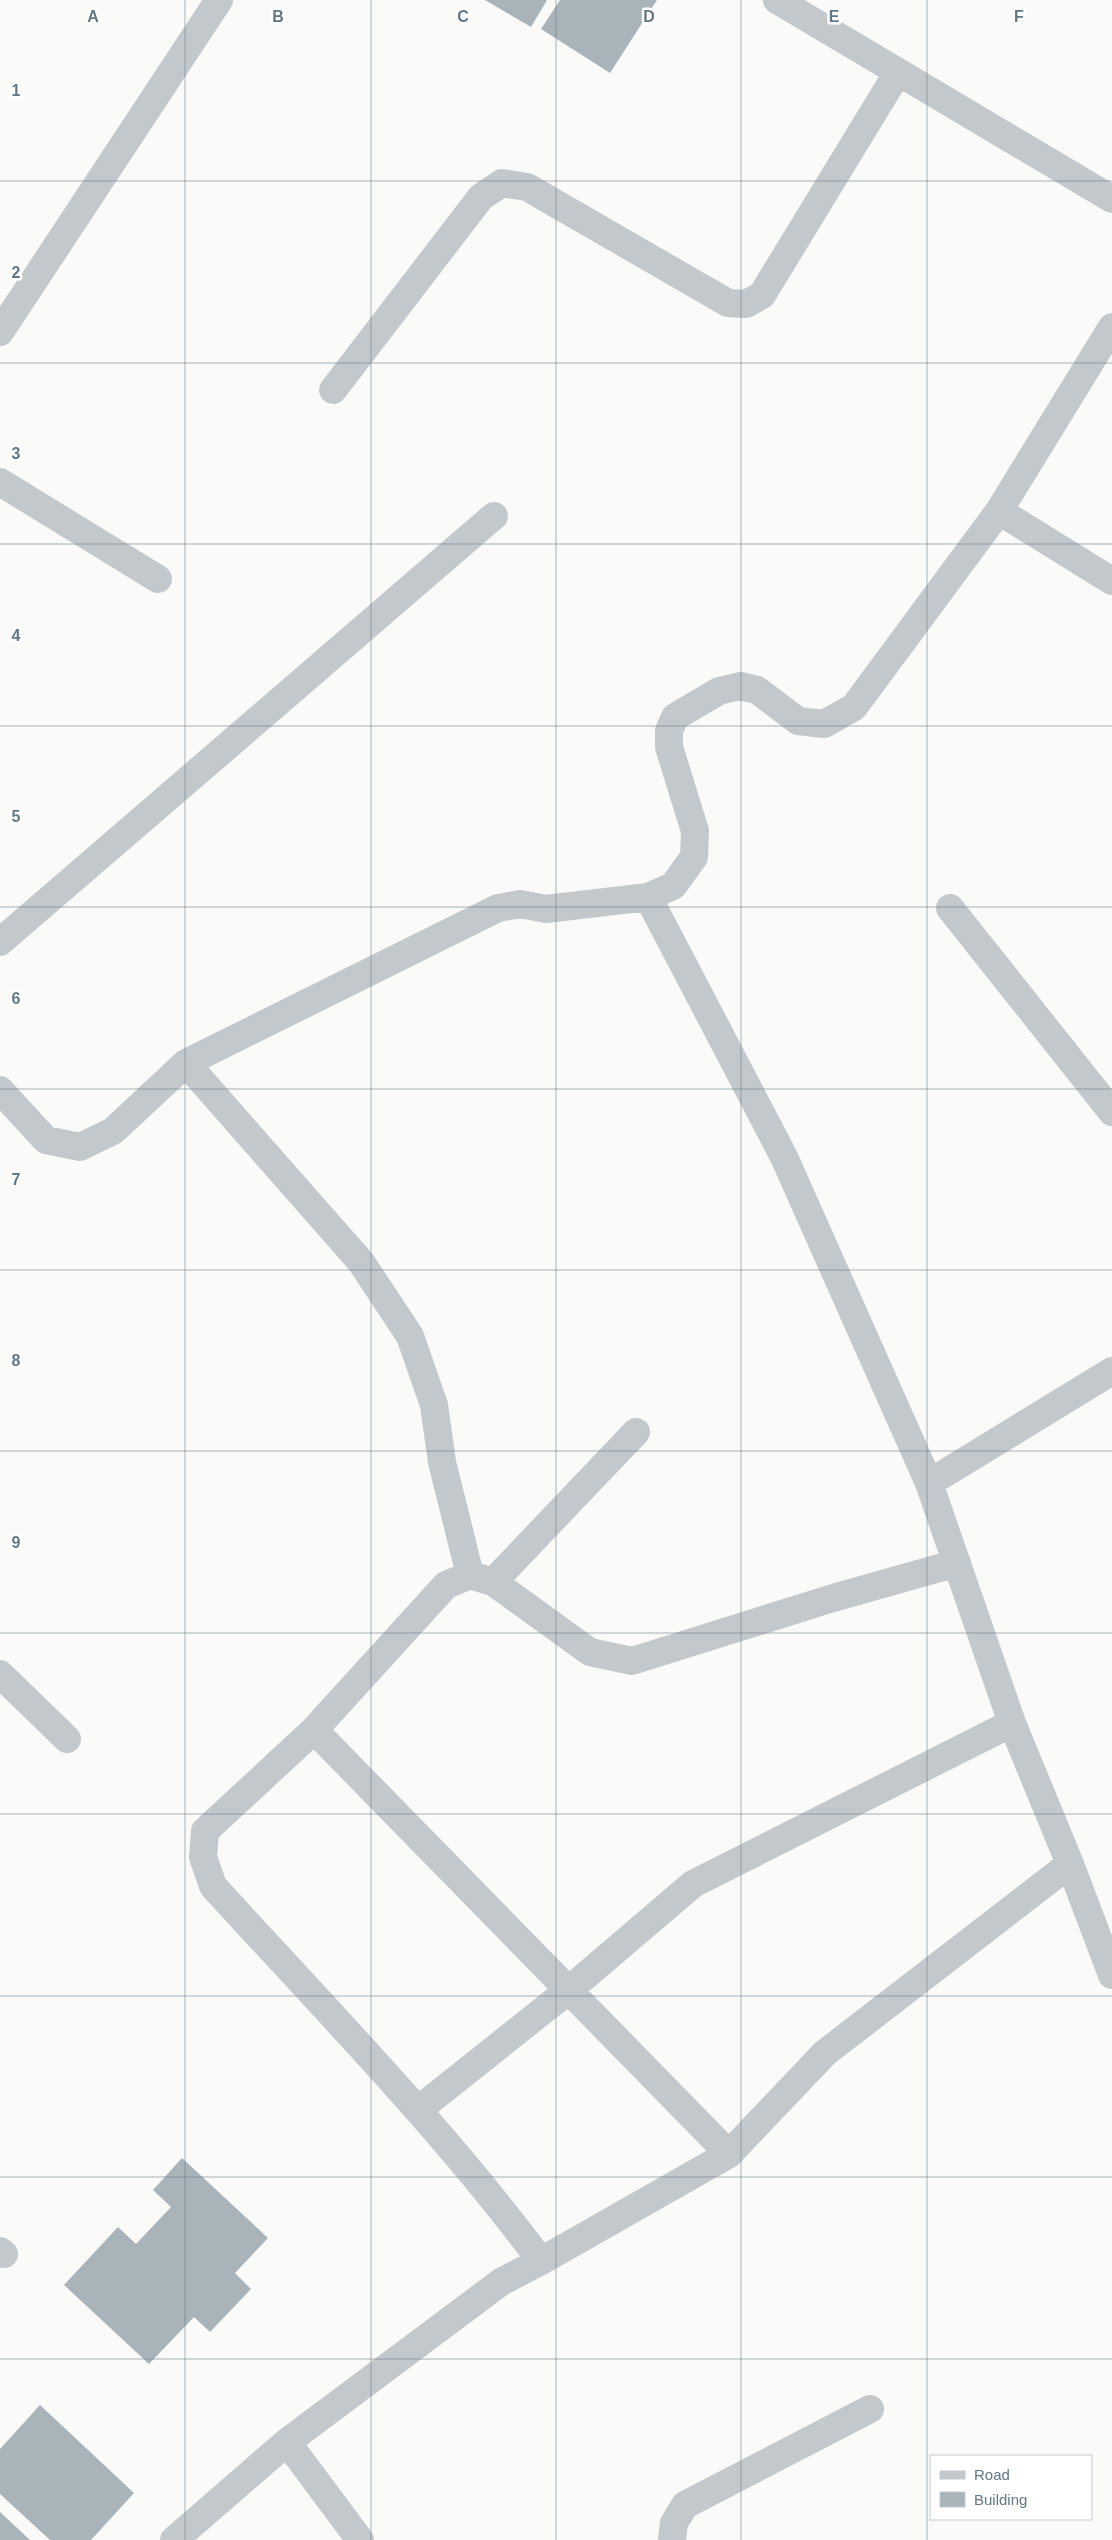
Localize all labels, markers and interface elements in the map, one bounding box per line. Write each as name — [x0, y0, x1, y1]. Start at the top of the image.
text: A — [87, 8, 99, 25]
text: B — [272, 8, 284, 25]
text: C — [457, 8, 469, 25]
text: D — [643, 8, 655, 25]
text: E — [829, 8, 840, 25]
text: F — [1014, 8, 1024, 25]
text: 1 — [12, 82, 21, 99]
text: 2 — [12, 264, 21, 281]
text: 3 — [12, 445, 21, 462]
text: 4 — [12, 627, 21, 644]
text: 5 — [12, 808, 21, 825]
text: 6 — [12, 990, 21, 1007]
text: 7 — [12, 1171, 21, 1188]
text: 8 — [12, 1352, 21, 1369]
text: 9 — [12, 1534, 21, 1551]
legend — [930, 2455, 1092, 2520]
text: Road — [974, 2466, 1010, 2483]
text: Building — [974, 2491, 1027, 2508]

